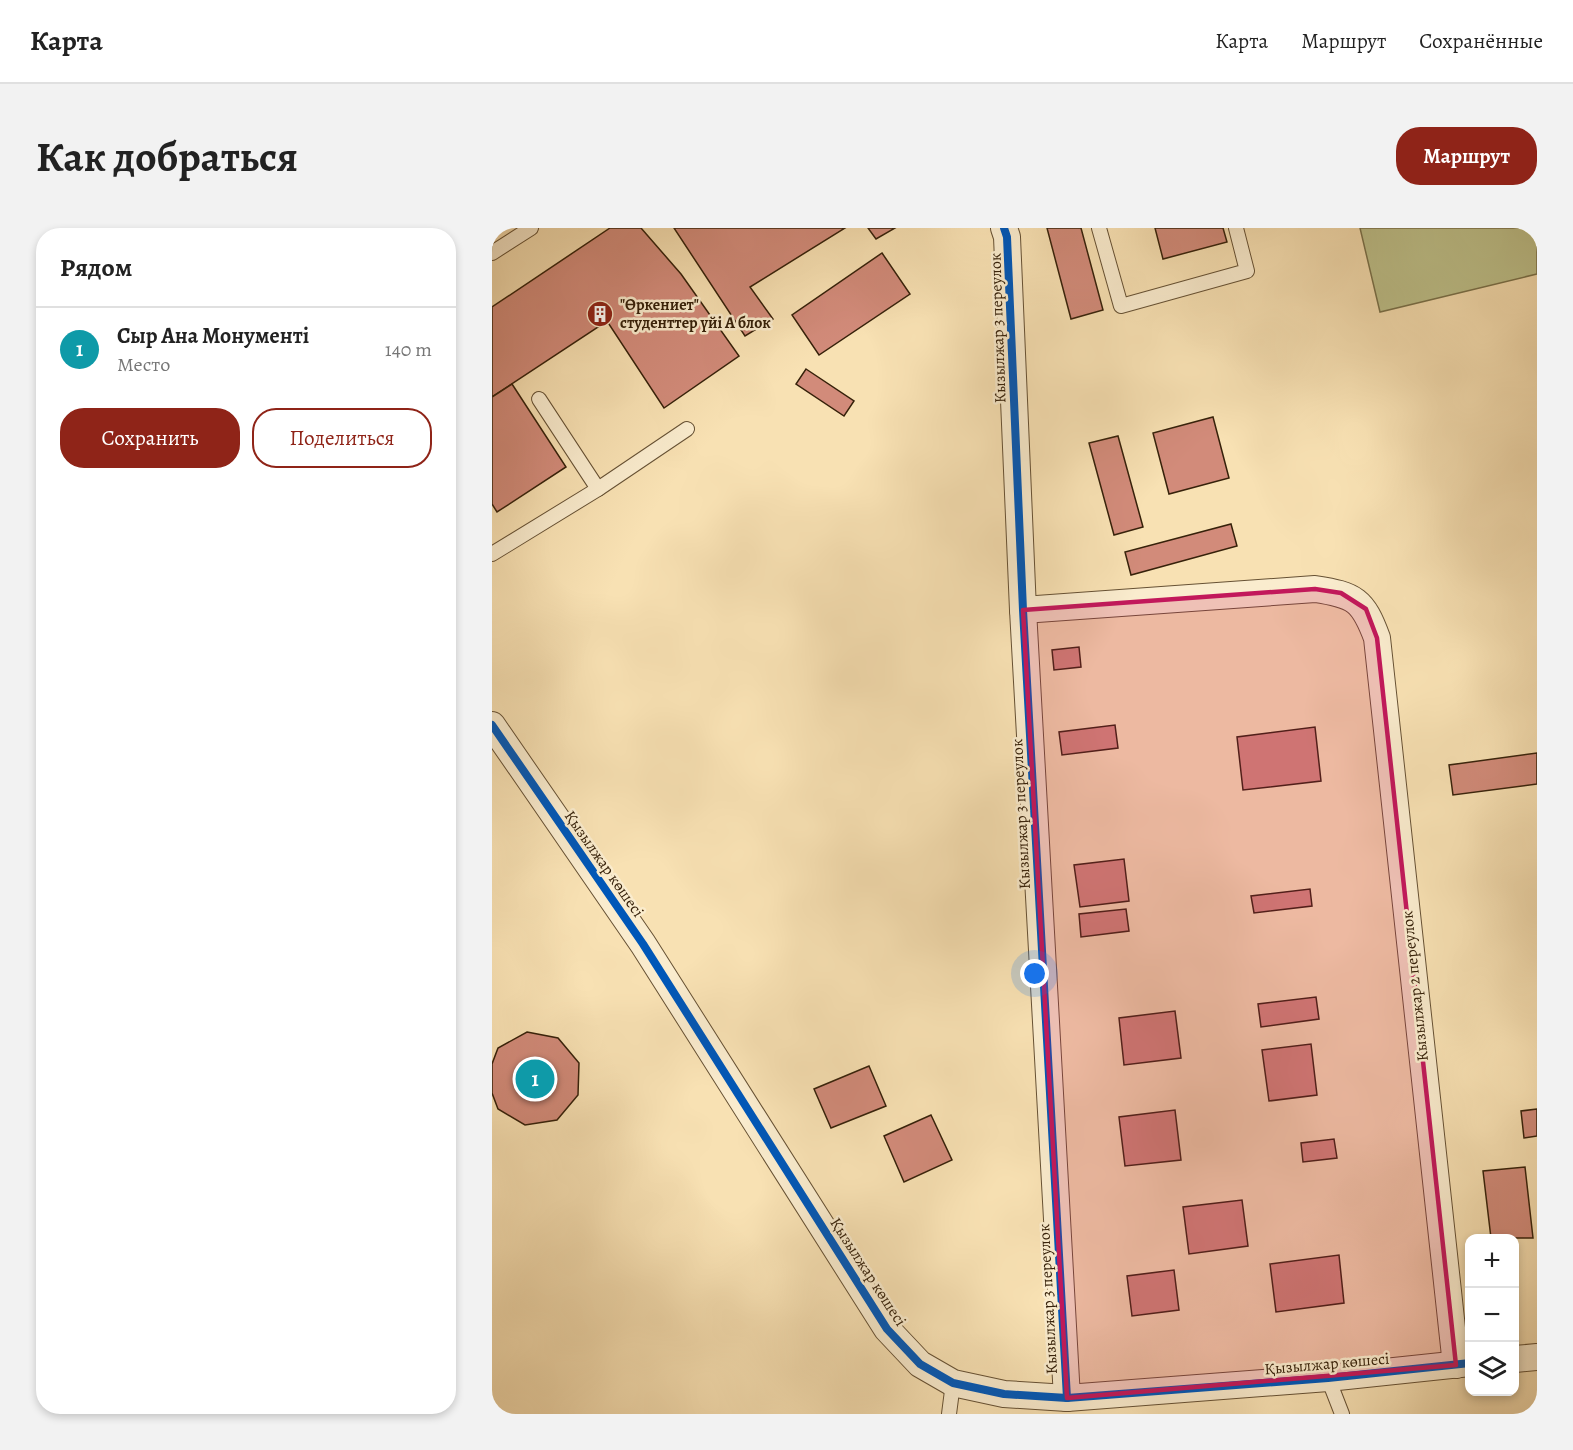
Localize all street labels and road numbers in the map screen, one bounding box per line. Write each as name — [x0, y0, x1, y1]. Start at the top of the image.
street label: Кызылжар 3 переулок — [984, 252, 1012, 404]
street label: Кызылжар 3 переулок — [1006, 738, 1036, 890]
street label: Қызылжар көшесі — [559, 806, 649, 922]
street label: Кызылжар 2 переулок — [1396, 910, 1434, 1062]
street label: Қызылжар көшесі — [825, 1214, 911, 1330]
street label: Кызылжар 3 переулок — [1033, 1223, 1063, 1375]
street label: Қызылжар көшесі — [1264, 1348, 1390, 1380]

